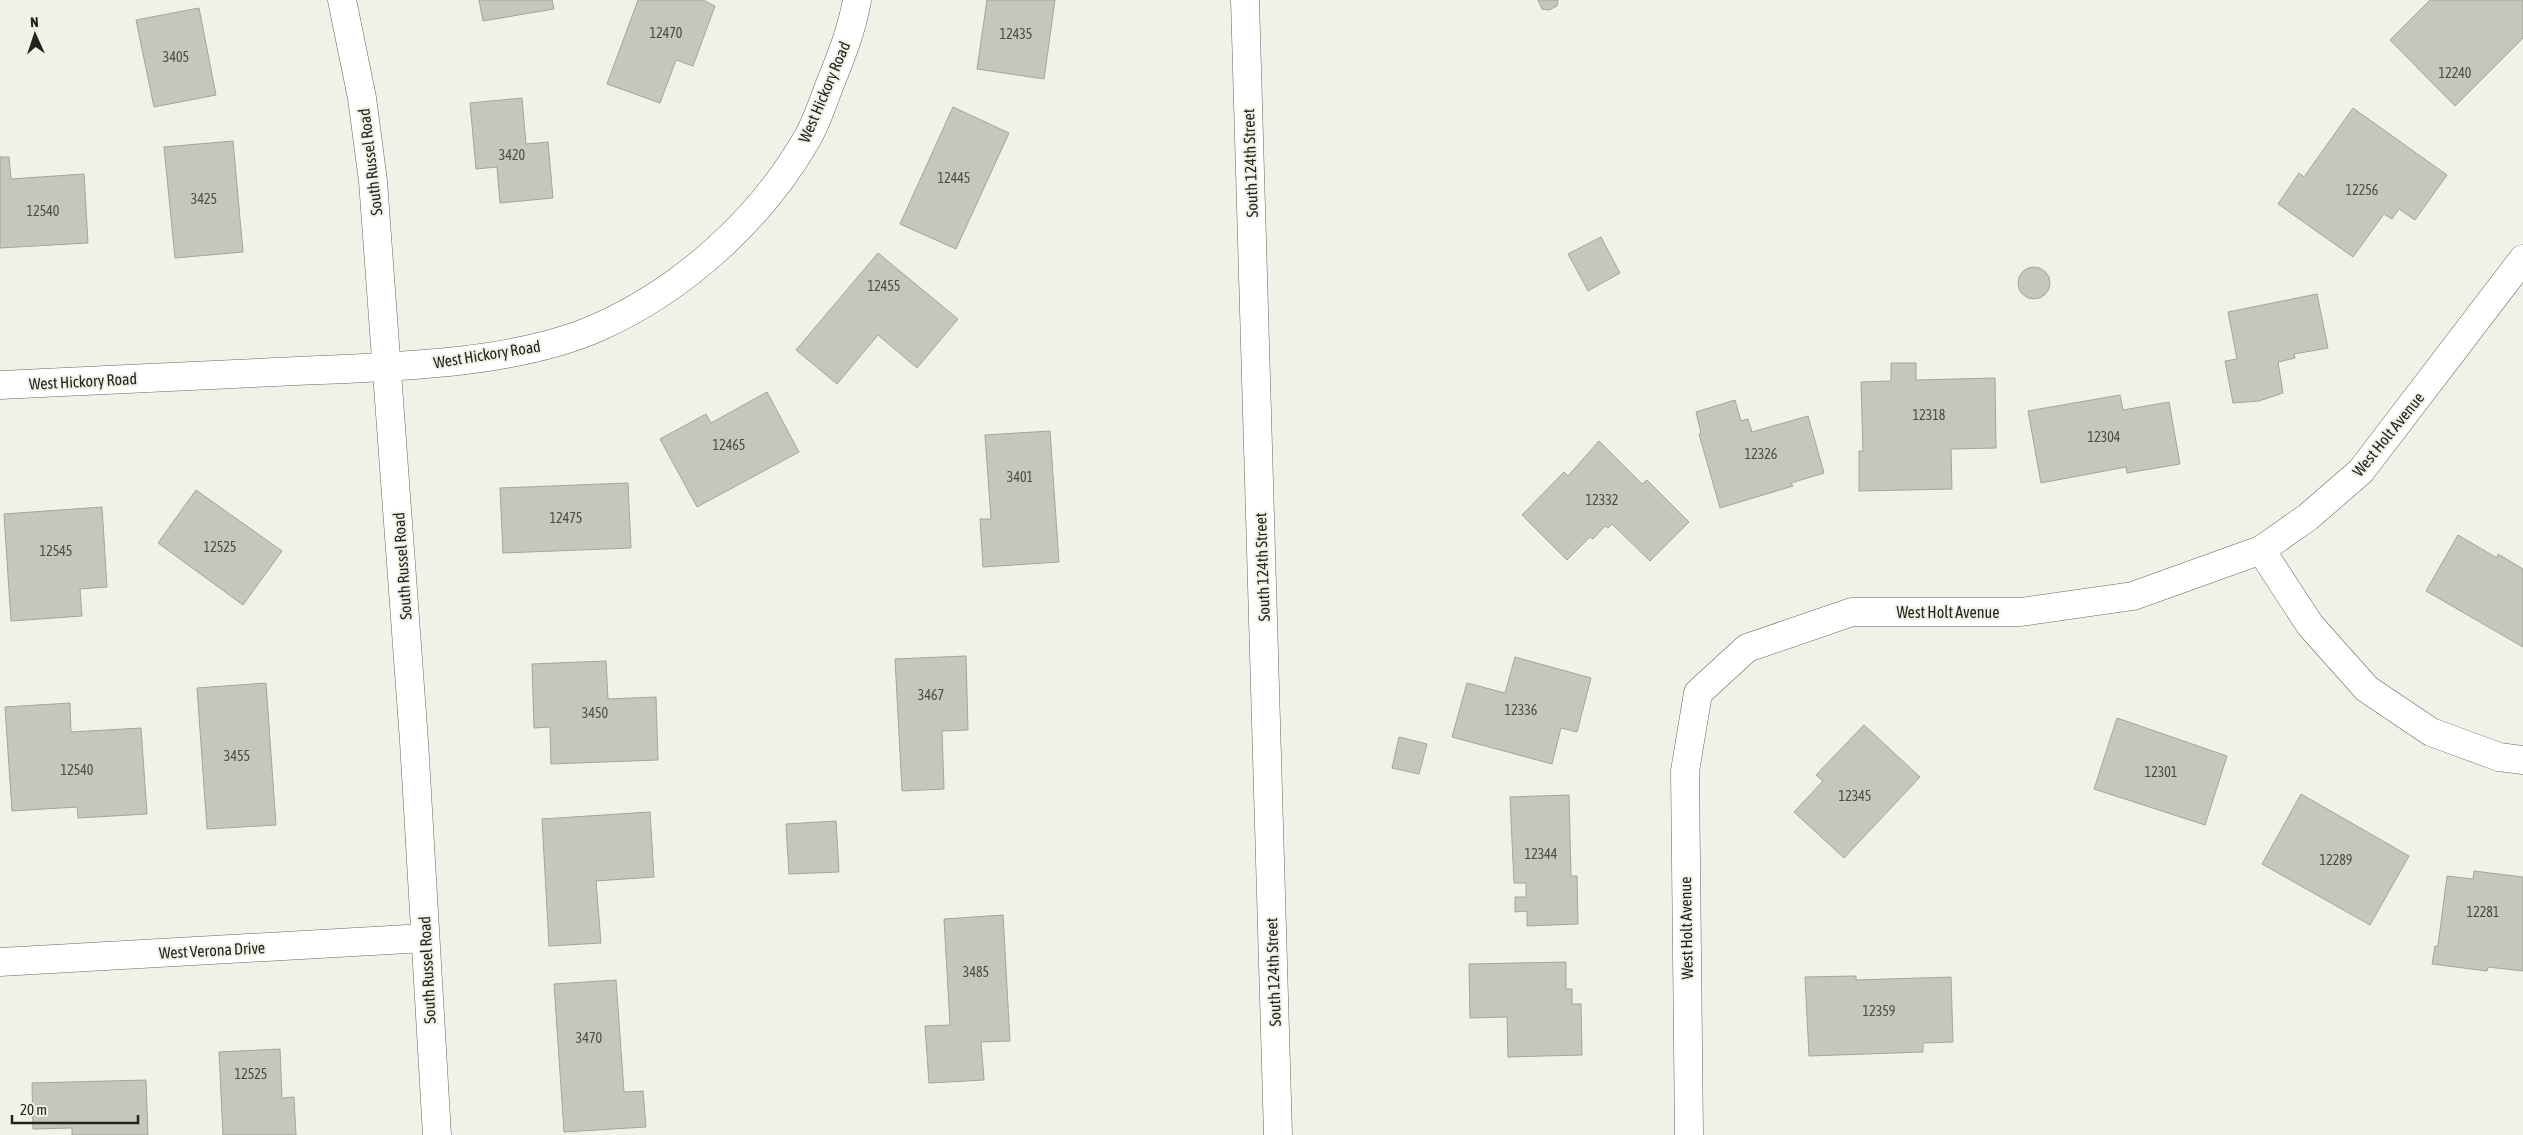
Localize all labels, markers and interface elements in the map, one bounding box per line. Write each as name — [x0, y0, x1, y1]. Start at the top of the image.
north arrow — [10, 10, 60, 60]
text: N — [30, 14, 39, 30]
house number: 12470 — [650, 25, 683, 41]
house number: 12435 — [1000, 26, 1032, 42]
street label: West Hickory Road — [795, 39, 854, 146]
house number: 3405 — [163, 49, 189, 65]
house number: 12240 — [2439, 65, 2472, 81]
street label: South Russel Road — [354, 107, 386, 217]
street label: South 124th Street — [1239, 108, 1261, 218]
house number: 3420 — [499, 147, 526, 163]
house number: 12445 — [938, 170, 970, 186]
house number: 12256 — [2346, 182, 2379, 198]
house number: 3425 — [191, 191, 217, 207]
house number: 12540 — [27, 203, 60, 219]
house number: 12455 — [868, 278, 900, 294]
street label: West Hickory Road — [432, 337, 542, 372]
street label: West Hickory Road — [29, 369, 137, 394]
street label: West Holt Avenue — [2349, 388, 2427, 480]
house number: 12318 — [1913, 407, 1946, 423]
house number: 12304 — [2088, 429, 2121, 445]
house number: 12465 — [713, 437, 745, 453]
house number: 12326 — [1745, 446, 1778, 462]
house number: 3401 — [1007, 469, 1033, 485]
house number: 12332 — [1586, 492, 1618, 508]
house number: 12475 — [550, 510, 582, 526]
street label: South Russel Road — [389, 512, 415, 620]
street label: South 124th Street — [1251, 512, 1273, 622]
house number: 12525 — [204, 539, 236, 555]
house number: 12545 — [40, 543, 72, 559]
street label: West Holt Avenue — [1897, 603, 1999, 621]
house number: 3467 — [918, 687, 944, 703]
house number: 12336 — [1505, 702, 1538, 718]
house number: 3450 — [582, 705, 609, 721]
house number: 3455 — [224, 748, 250, 764]
house number: 12540 — [61, 762, 94, 778]
house number: 12301 — [2145, 764, 2177, 780]
house number: 12345 — [1839, 788, 1871, 804]
house number: 12344 — [1525, 846, 1558, 862]
house number: 12289 — [2320, 852, 2352, 868]
street label: West Holt Avenue — [1676, 876, 1696, 980]
house number: 12281 — [2467, 904, 2499, 920]
street label: South Russel Road — [415, 916, 439, 1024]
street label: South 124th Street — [1262, 917, 1284, 1027]
street label: West Verona Drive — [159, 938, 265, 962]
house number: 3485 — [963, 964, 989, 980]
house number: 12359 — [1863, 1003, 1895, 1019]
house number: 3470 — [576, 1030, 603, 1046]
house number: 12525 — [235, 1066, 267, 1082]
scale bar — [12, 1092, 139, 1124]
text: 20 m — [20, 1101, 47, 1118]

